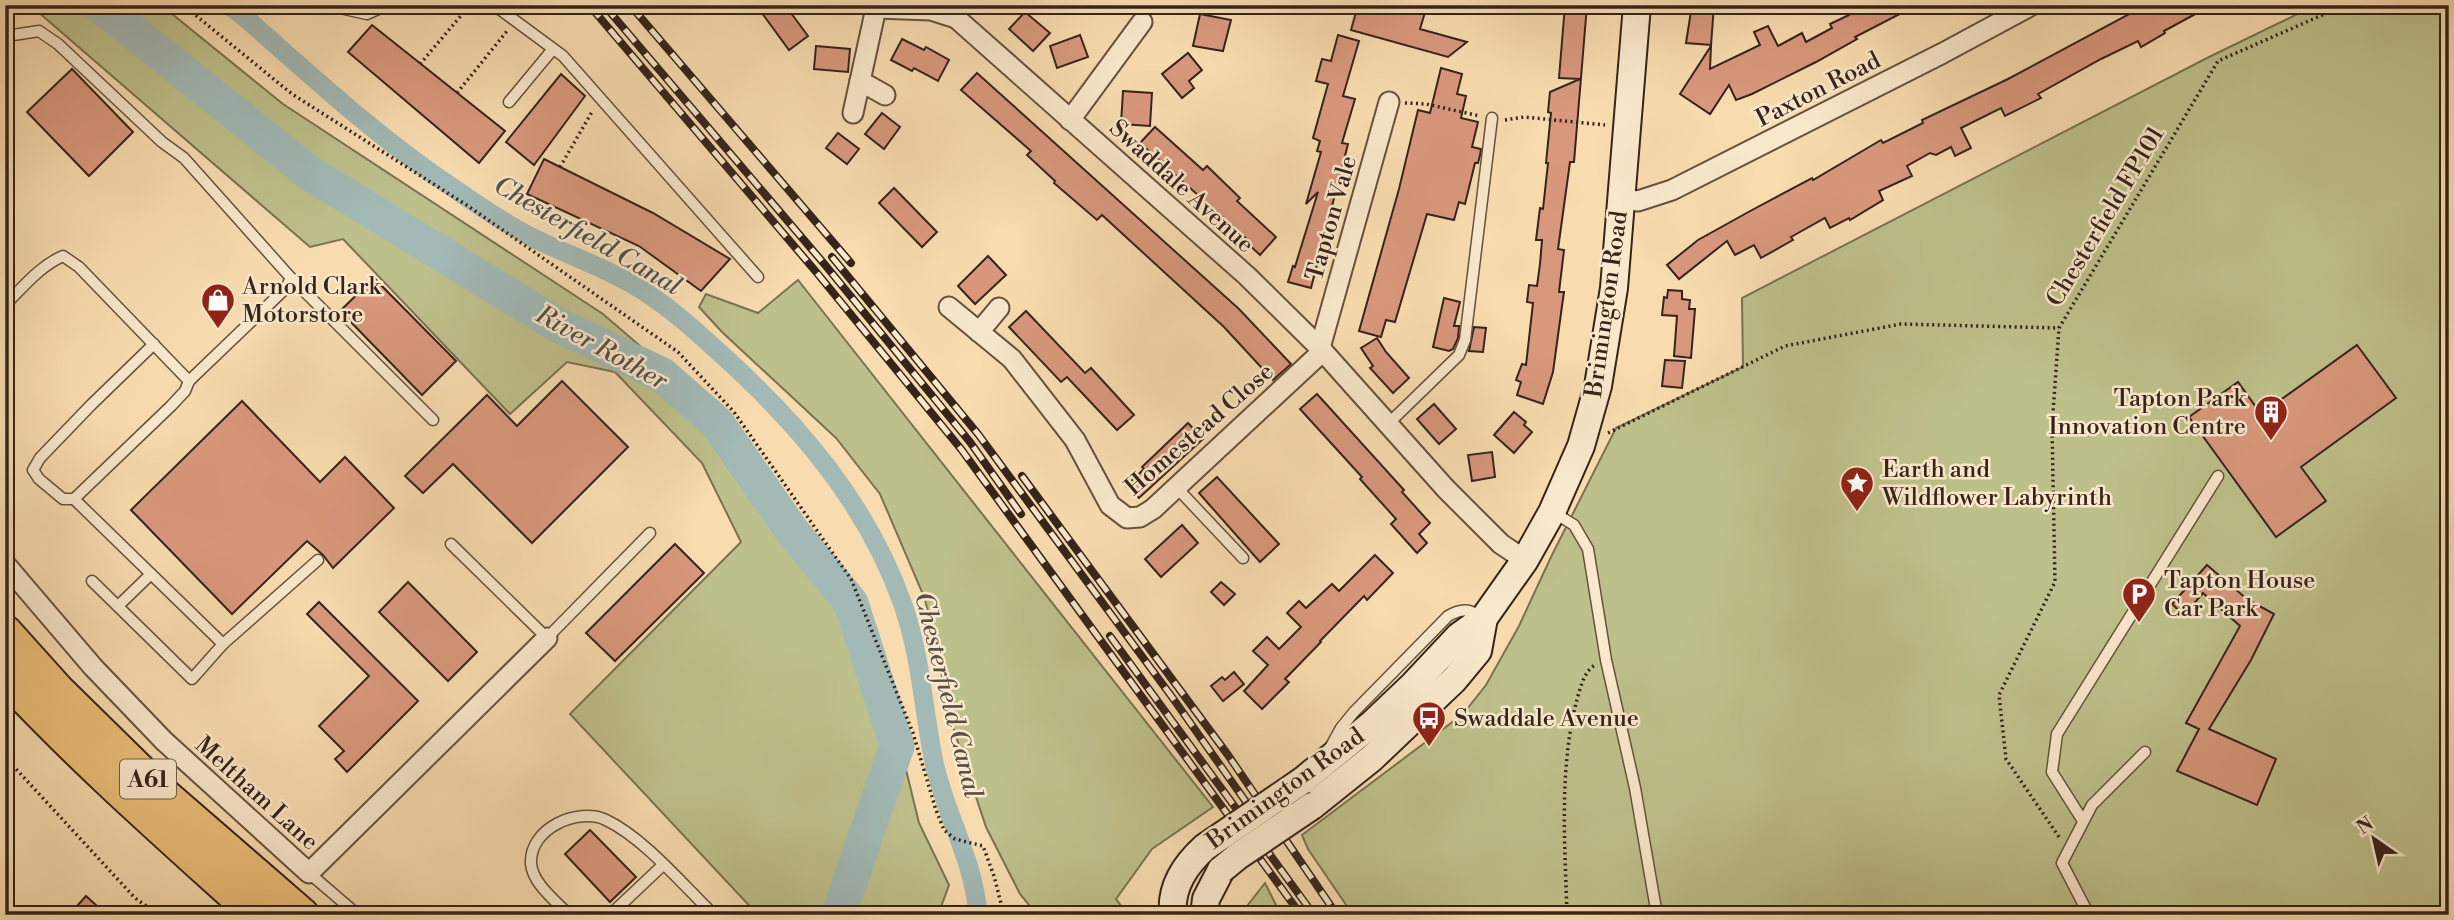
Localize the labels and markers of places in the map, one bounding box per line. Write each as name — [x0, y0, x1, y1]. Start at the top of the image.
place label: Arnold Clark Motorstore — [241, 272, 383, 330]
shop icon: Arnold Clark Motorstore — [199, 281, 237, 330]
place label: Tapton Park Innovation Centre — [2048, 384, 2247, 442]
building icon: Tapton Park Innovation Centre — [2252, 393, 2290, 442]
place label: Earth and Wildflower Labyrinth — [1881, 455, 2112, 513]
place icon: Earth and Wildflower Labyrinth — [1838, 464, 1876, 513]
place label: Tapton House Car Park — [2164, 566, 2315, 624]
parking icon: Tapton House Car Park — [2120, 575, 2158, 624]
bus stop icon: Swaddale Avenue — [1410, 699, 1448, 748]
place label: Swaddale Avenue — [1454, 704, 1639, 734]

